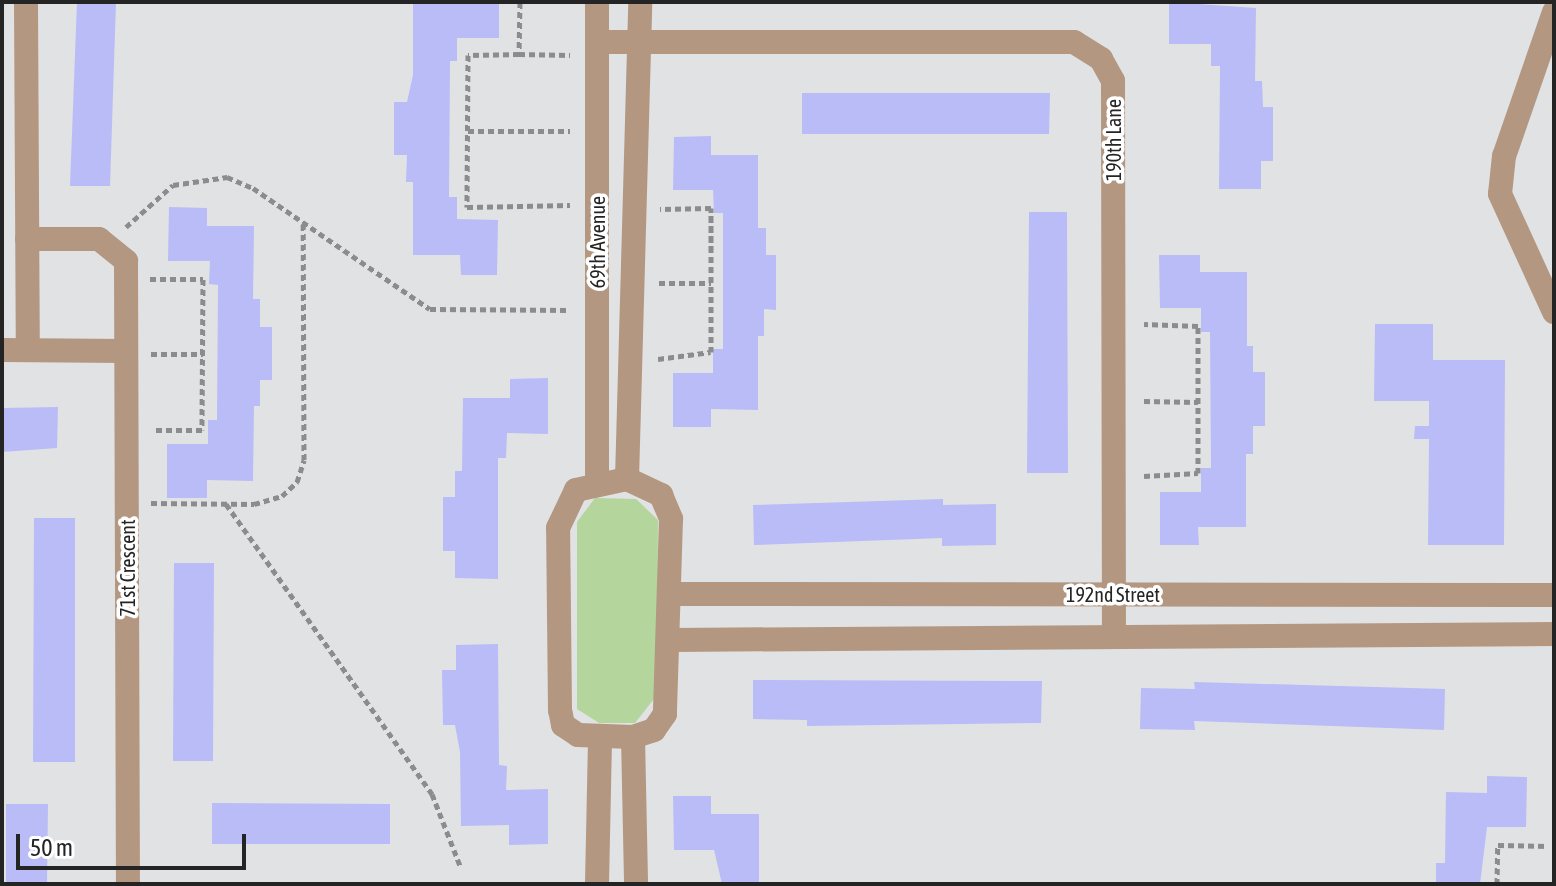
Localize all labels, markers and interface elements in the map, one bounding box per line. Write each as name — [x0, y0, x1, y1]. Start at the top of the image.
street label: 190th Lane — [1101, 99, 1125, 181]
street label: 69th Avenue — [585, 196, 609, 288]
street label: 71st Crescent — [115, 519, 139, 617]
street label: 192nd Street — [1066, 582, 1160, 606]
scale bar — [20, 818, 250, 868]
text: 50 m — [30, 834, 73, 861]

